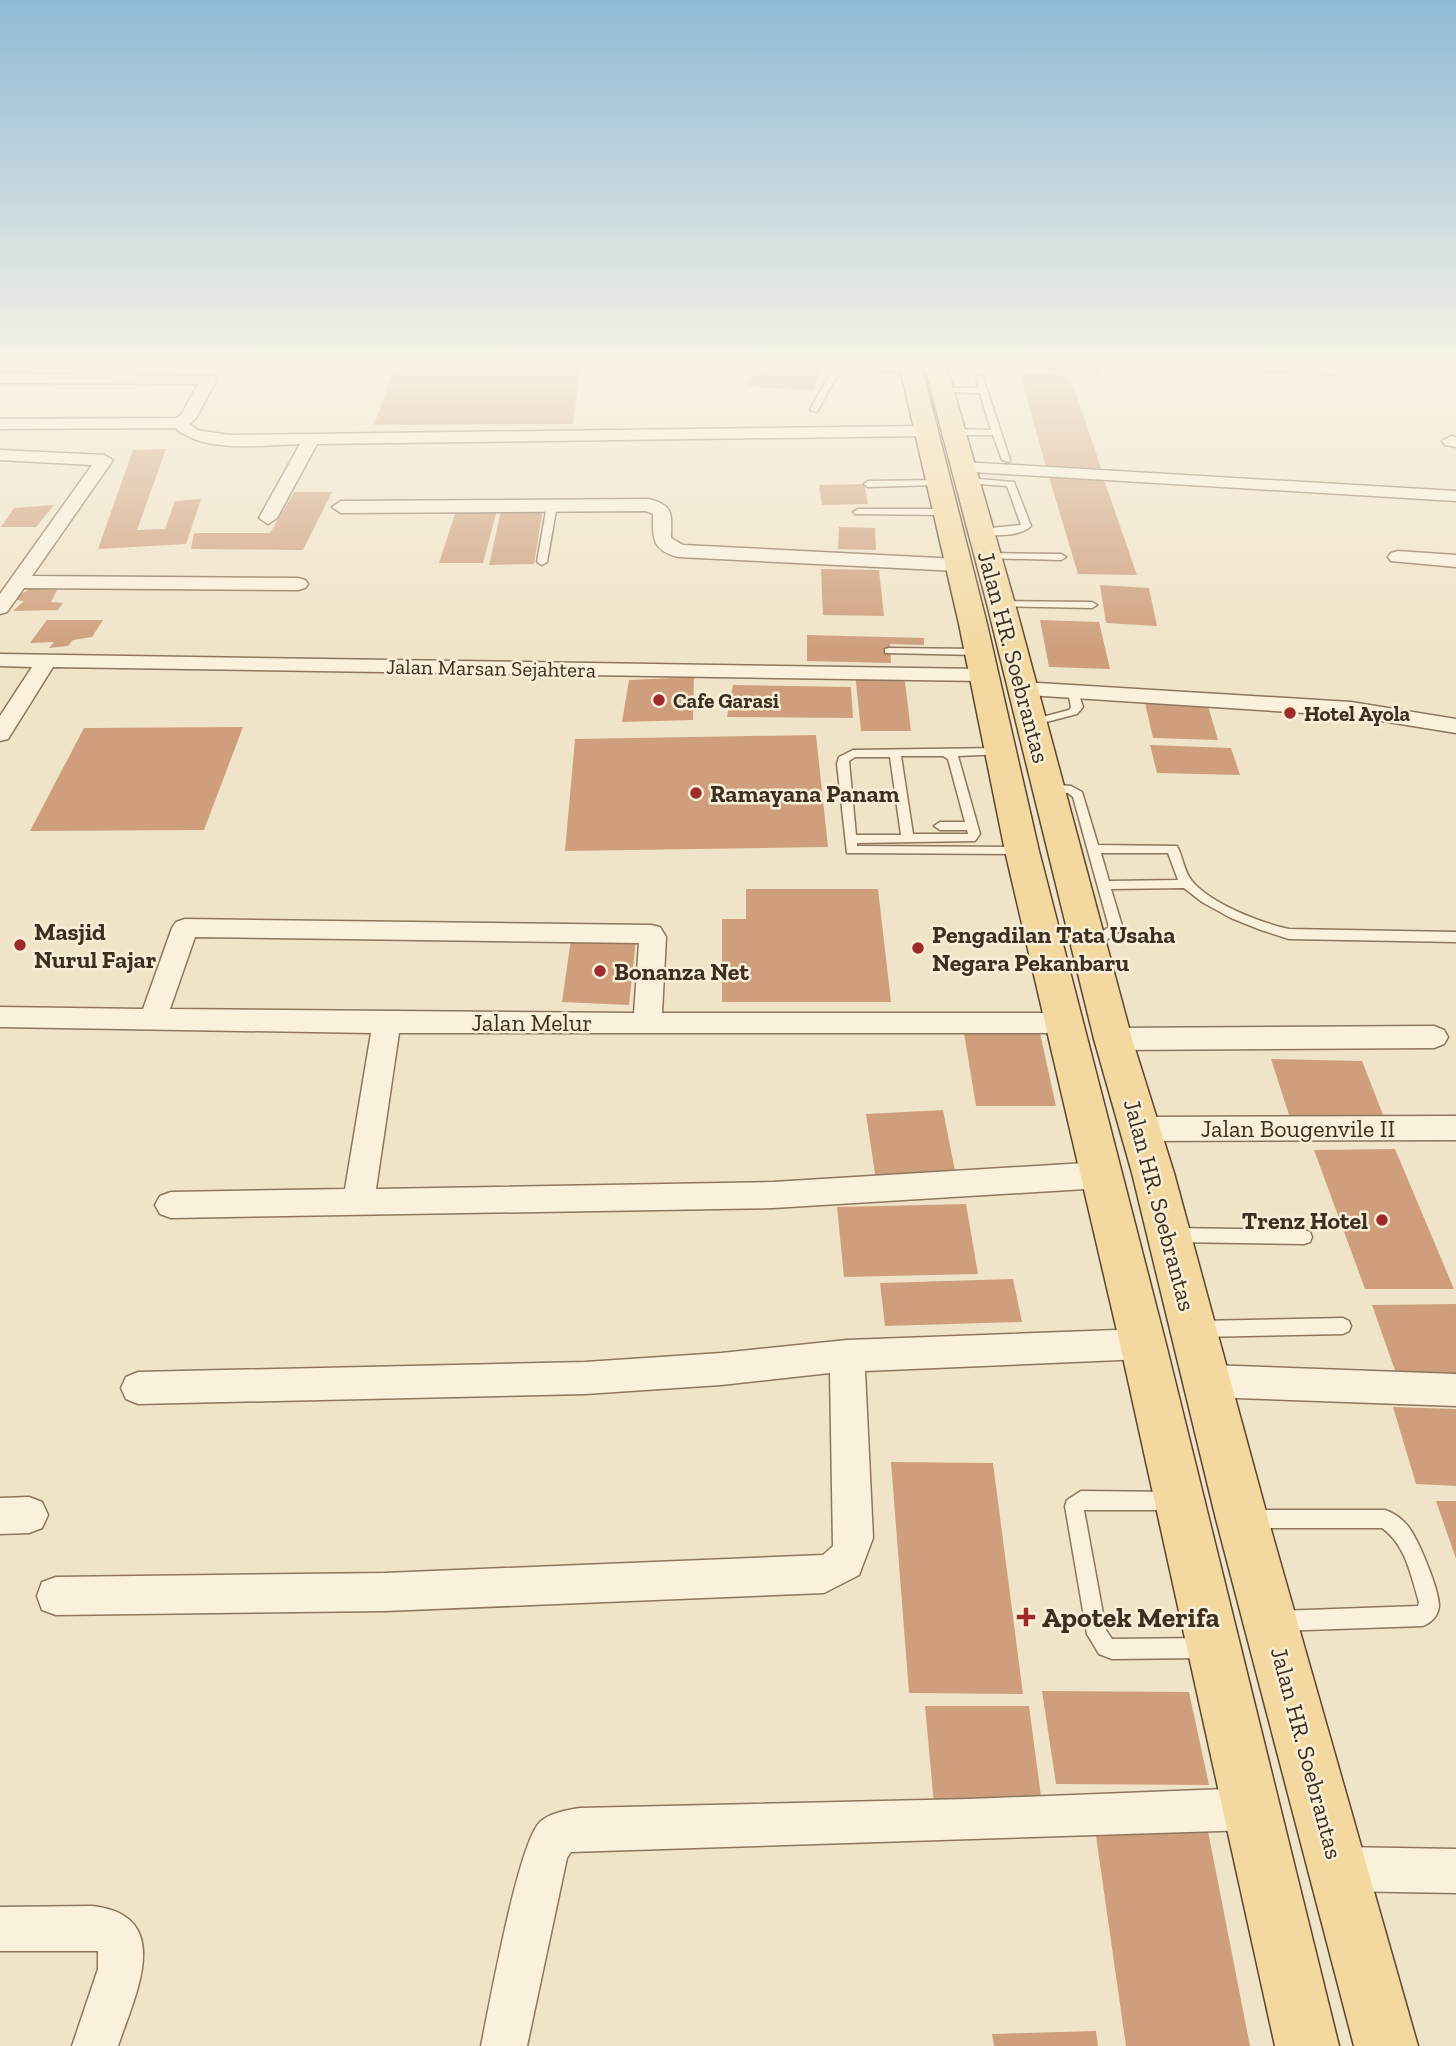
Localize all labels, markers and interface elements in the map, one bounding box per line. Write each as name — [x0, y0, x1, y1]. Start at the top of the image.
street label: Jalan HR. Soebrantas — [972, 548, 1056, 766]
street label: Jalan Marsan Sejahtera — [386, 654, 596, 683]
place label: Cafe Garasi — [673, 688, 779, 713]
marker: Cafe Garasi — [651, 692, 667, 708]
place label: Hotel Ayola — [1304, 701, 1411, 726]
marker: Hotel Ayola — [1282, 705, 1298, 721]
place label: Ramayana Panam — [710, 779, 900, 808]
marker: Ramayana Panam — [688, 785, 704, 801]
place label: Masjid Nurul Fajar — [34, 917, 157, 974]
place label: Pengadilan Tata Usaha Negara Pekanbaru — [932, 920, 1175, 977]
marker: Masjid Nurul Fajar — [12, 937, 28, 953]
marker: Pengadilan Tata Usaha Negara Pekanbaru — [910, 940, 926, 956]
place label: Bonanza Net — [614, 957, 749, 986]
marker: Bonanza Net — [592, 963, 608, 979]
street label: Jalan Melur — [472, 1008, 592, 1037]
street label: Jalan HR. Soebrantas — [1118, 1096, 1202, 1314]
street label: Jalan Bougenvile II — [1201, 1114, 1395, 1143]
place label: Trenz Hotel — [1242, 1206, 1368, 1235]
marker: Trenz Hotel — [1374, 1212, 1390, 1228]
place label: Apotek Merifa — [1042, 1601, 1220, 1634]
marker: Apotek Merifa — [1016, 1607, 1036, 1627]
street label: Jalan HR. Soebrantas — [1265, 1644, 1349, 1862]

